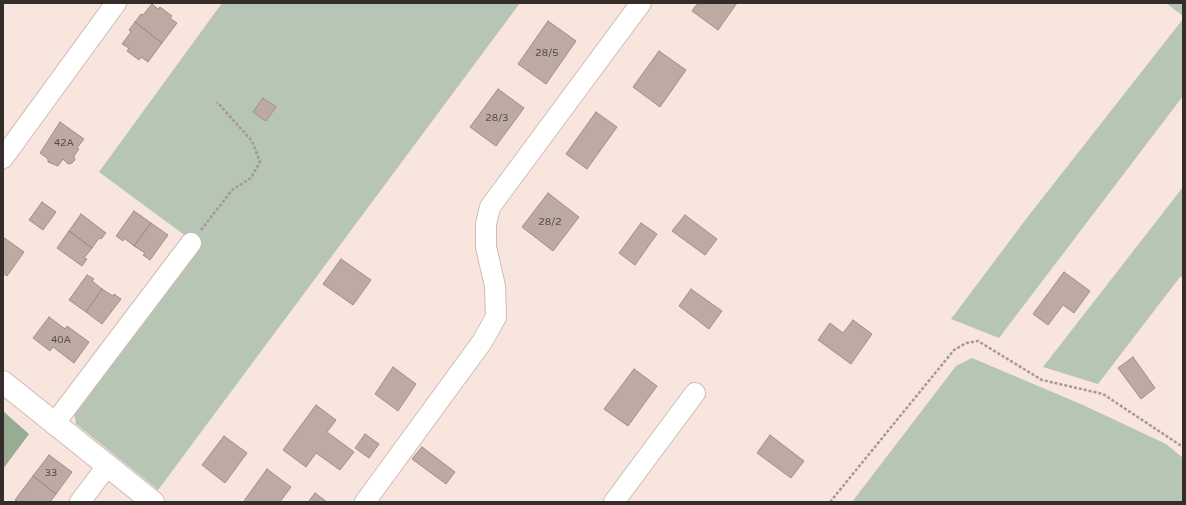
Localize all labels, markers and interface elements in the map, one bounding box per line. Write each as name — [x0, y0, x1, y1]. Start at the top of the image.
house number: 28/5 — [535, 47, 559, 59]
house number: 28/3 — [485, 112, 509, 124]
house number: 42A — [54, 137, 74, 149]
house number: 28/2 — [538, 216, 562, 228]
house number: 40A — [51, 334, 71, 346]
house number: 33 — [45, 467, 57, 479]

